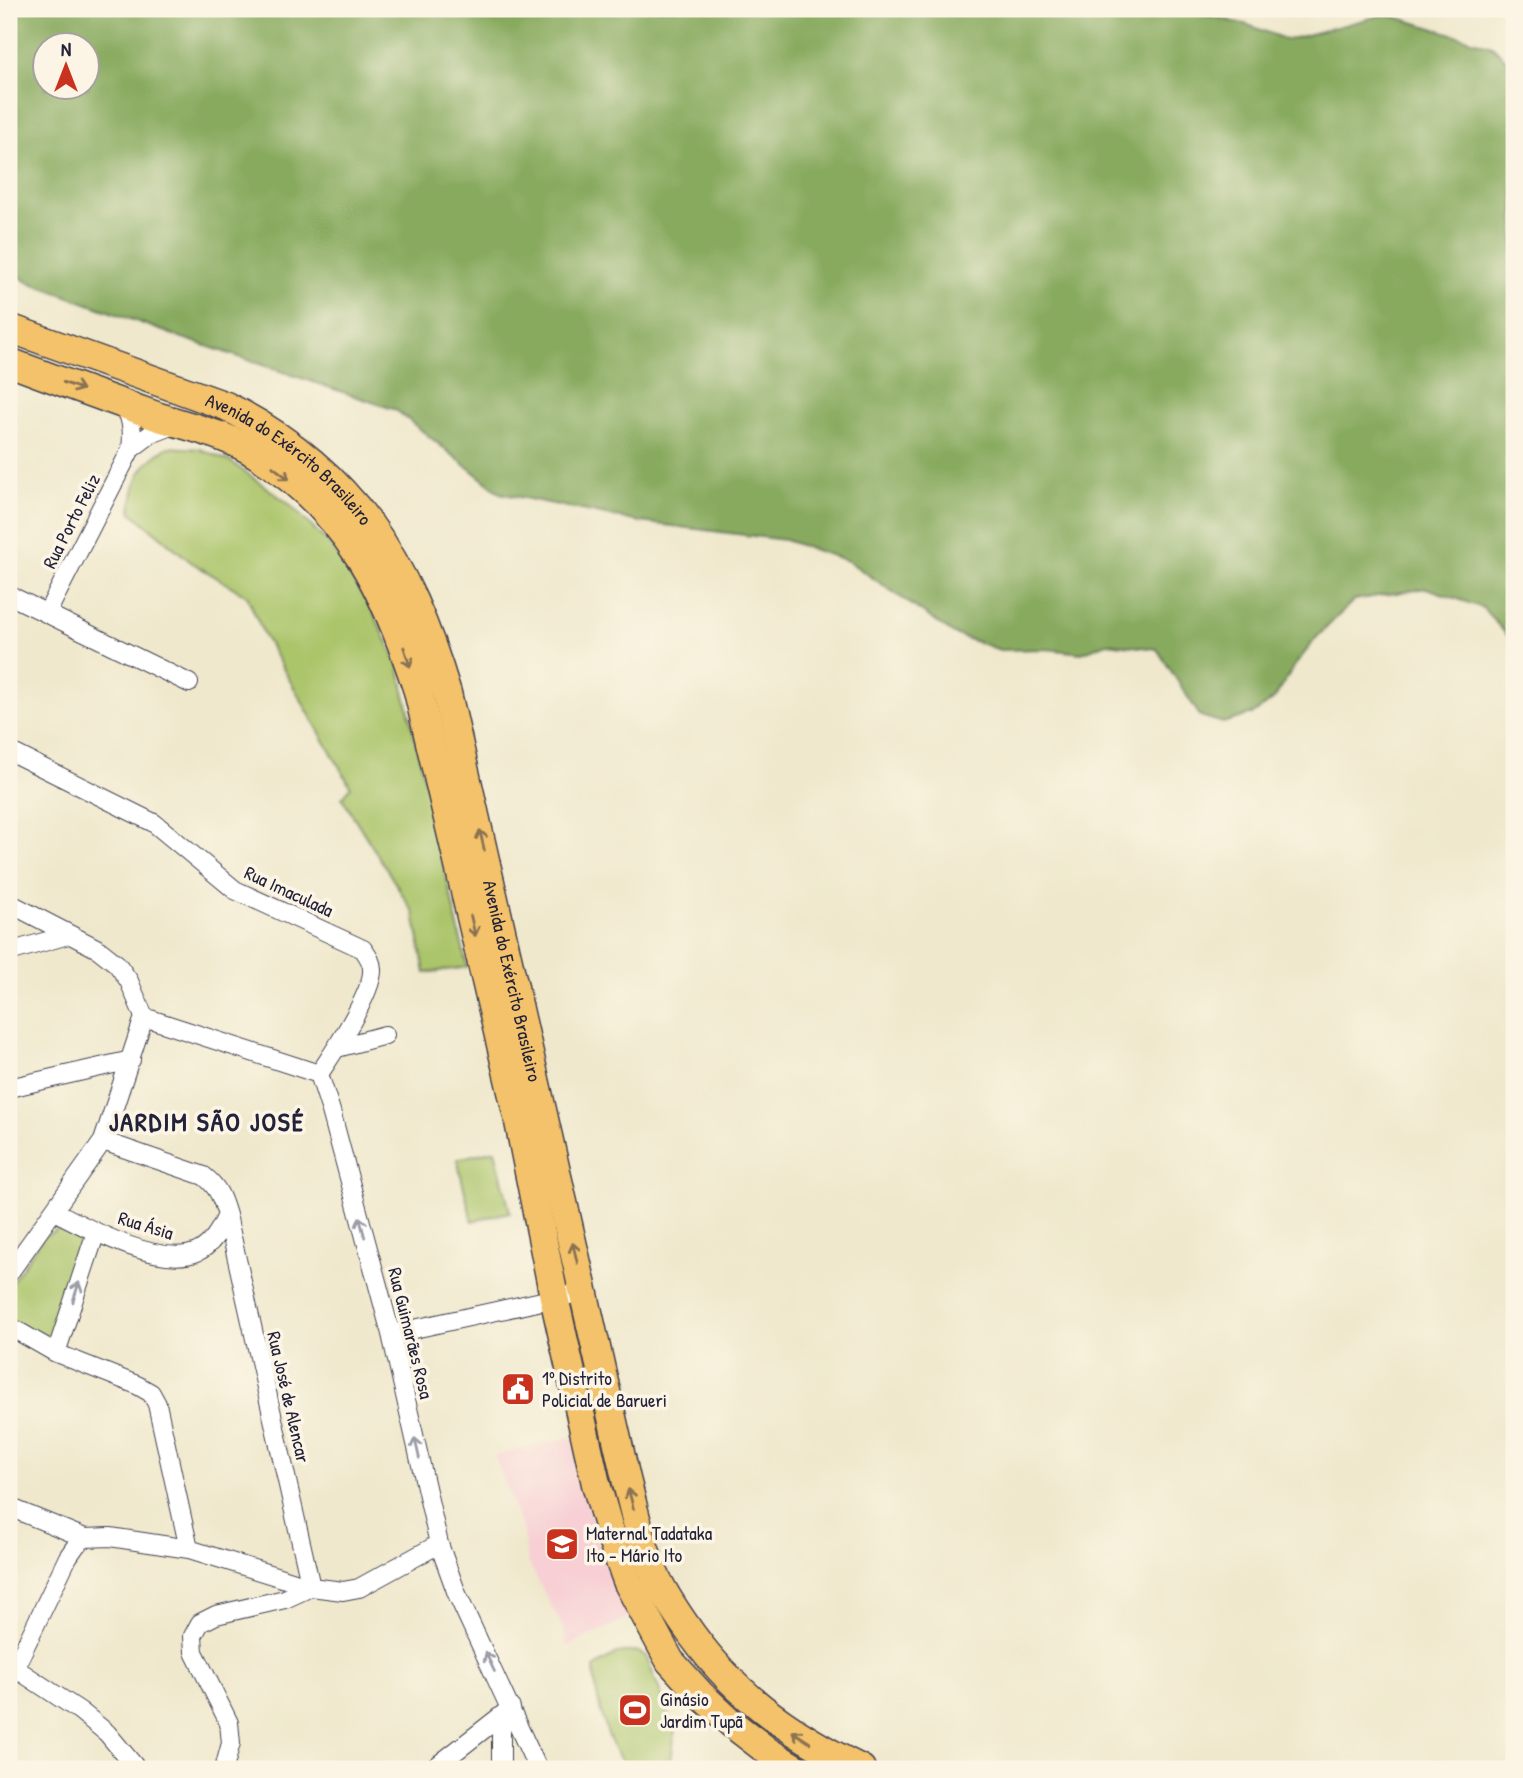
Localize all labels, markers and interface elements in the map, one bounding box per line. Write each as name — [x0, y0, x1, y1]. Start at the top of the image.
north arrow — [32, 32, 102, 102]
text: N — [61, 36, 71, 62]
one-way arrow — [61, 381, 83, 393]
street label: Avenida do Exército Brasileiro — [202, 387, 379, 531]
one-way arrow — [272, 465, 290, 480]
street label: Rua Porto Feliz — [36, 469, 106, 573]
one-way arrow — [402, 646, 414, 668]
one-way arrow — [474, 829, 488, 852]
street label: Rua Imaculada — [240, 859, 338, 923]
street label: Avenida do Exército Brasileiro — [477, 877, 548, 1084]
one-way arrow — [466, 914, 480, 937]
district label: JARDIM SÃO JOSÉ — [109, 1104, 305, 1139]
street label: Rua Ásia — [115, 1204, 177, 1246]
one-way arrow — [355, 1216, 368, 1239]
one-way arrow — [568, 1242, 582, 1265]
street label: Rua Guimarães Rosa — [382, 1265, 440, 1402]
one-way arrow — [70, 1281, 83, 1303]
street label: Rua José de Alencar — [261, 1329, 317, 1466]
place label: 1º Distrito Policial de Barueri — [542, 1365, 667, 1413]
public building icon: 1º Distrito Policial de Barueri — [499, 1370, 537, 1408]
one-way arrow — [410, 1437, 423, 1460]
one-way arrow — [624, 1488, 637, 1511]
place label: Maternal Tadataka Ito - Mário Ito — [586, 1520, 713, 1568]
school or university icon: Maternal Tadataka Ito - Mário Ito — [543, 1525, 581, 1563]
one-way arrow — [483, 1652, 496, 1673]
place label: Ginásio Jardim Tupã — [660, 1686, 743, 1734]
sports icon: Ginásio Jardim Tupã — [616, 1691, 654, 1729]
one-way arrow — [792, 1729, 812, 1743]

